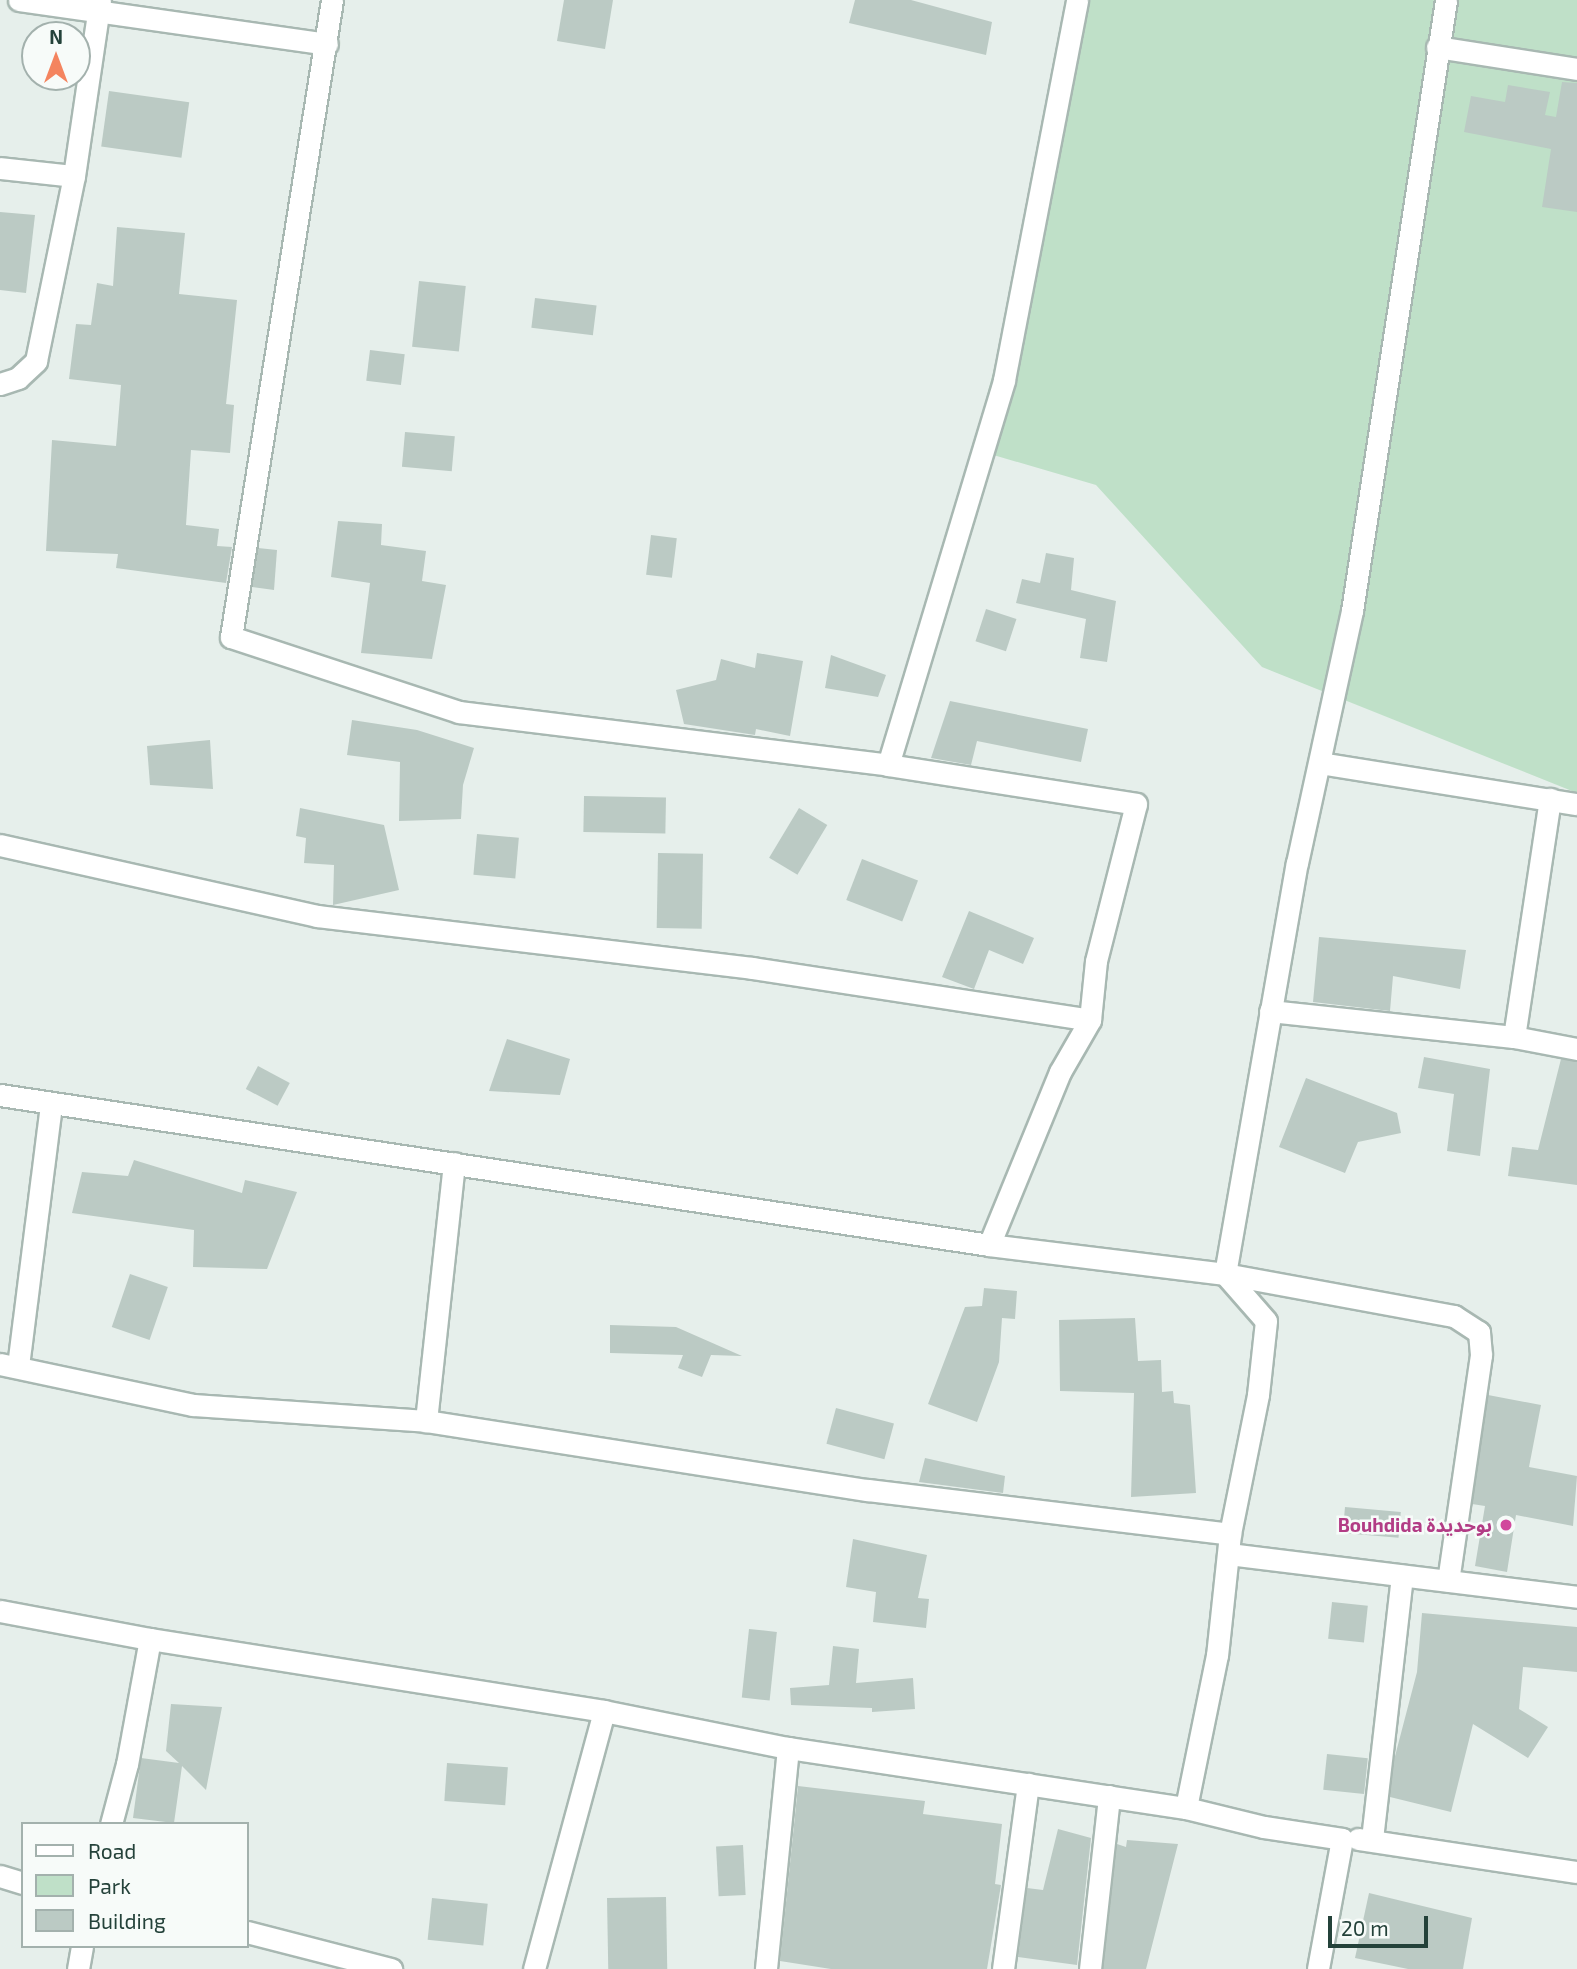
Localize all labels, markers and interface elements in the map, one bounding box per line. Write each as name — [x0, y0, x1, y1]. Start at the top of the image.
north arrow — [21, 21, 91, 91]
text: N — [49, 25, 63, 48]
place label: Bouhdida بوحديدة — [1338, 1514, 1492, 1536]
marker: Bouhdida بوحديدة — [1498, 1517, 1514, 1533]
legend — [21, 1822, 248, 1948]
text: Road — [88, 1838, 136, 1863]
text: Park — [88, 1873, 131, 1898]
scale bar — [1332, 1902, 1432, 1946]
text: Building — [88, 1908, 166, 1933]
text: 20 m — [1341, 1915, 1389, 1940]

